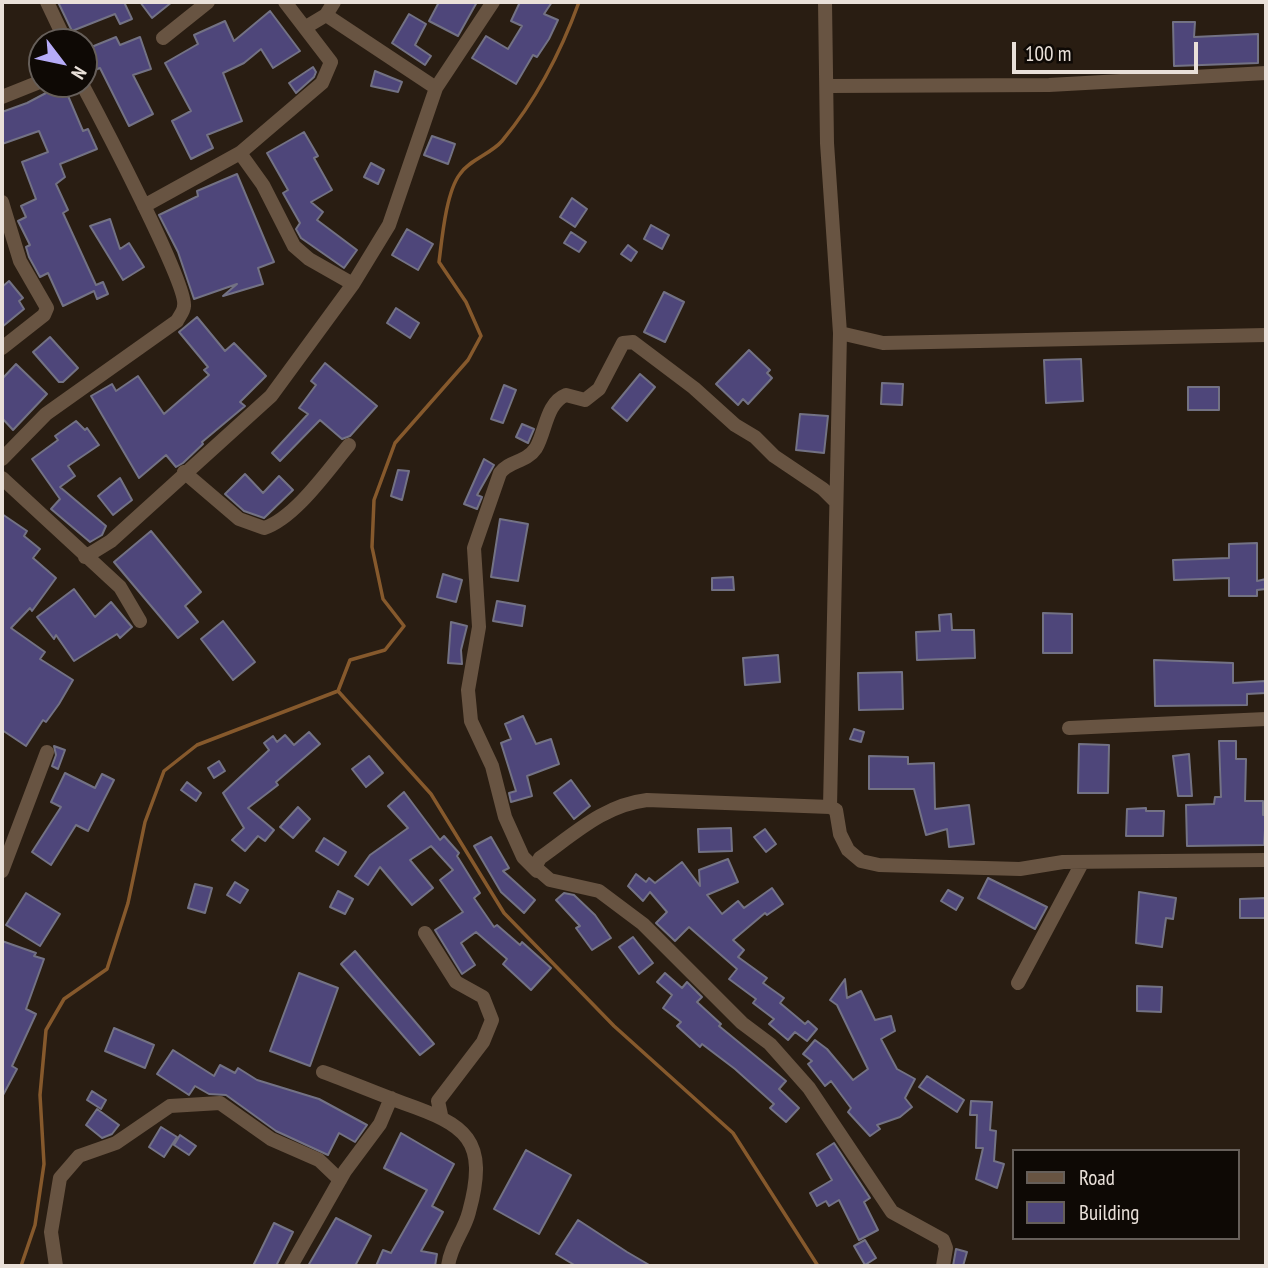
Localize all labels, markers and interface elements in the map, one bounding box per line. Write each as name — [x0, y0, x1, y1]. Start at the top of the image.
north arrow — [28, 28, 98, 98]
scale bar — [1016, 28, 1202, 72]
text: 100 m — [1025, 40, 1071, 67]
text: N — [66, 62, 92, 84]
legend — [1012, 1149, 1240, 1240]
text: Road — [1079, 1164, 1115, 1191]
text: Building — [1079, 1199, 1139, 1226]

